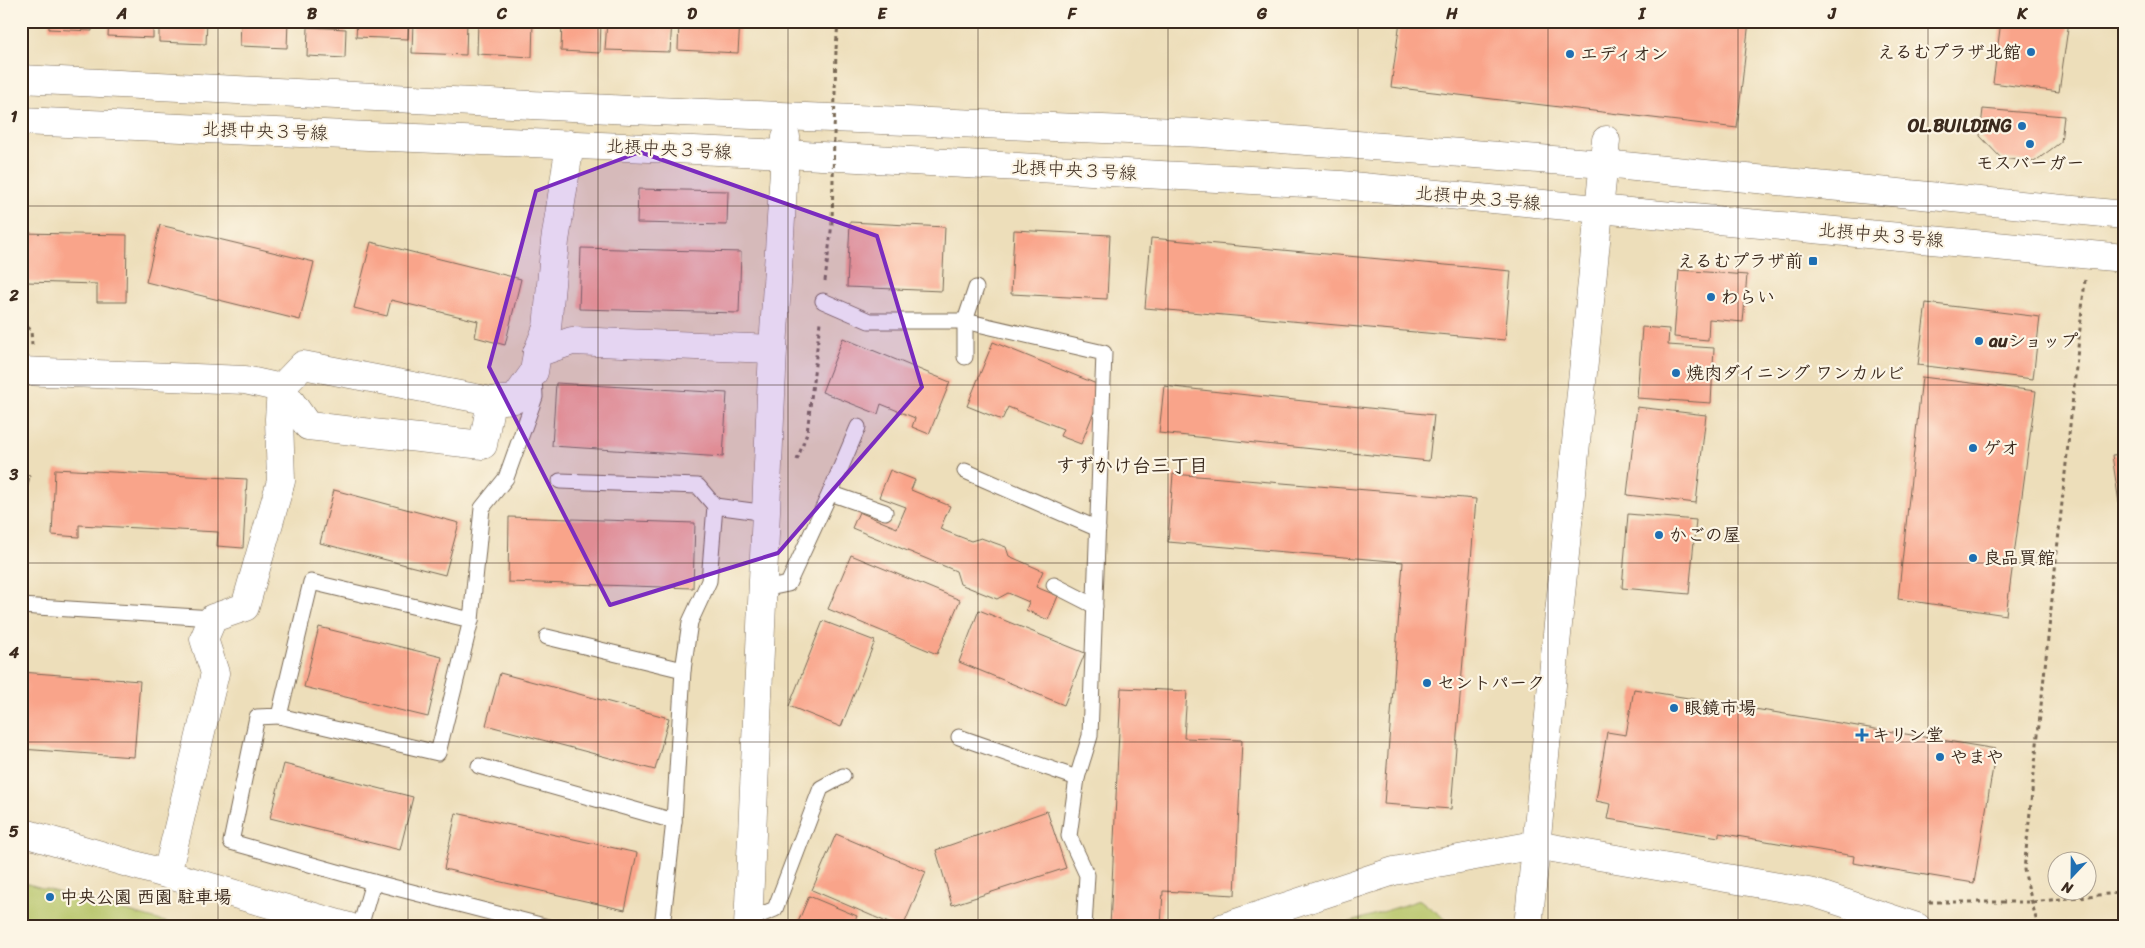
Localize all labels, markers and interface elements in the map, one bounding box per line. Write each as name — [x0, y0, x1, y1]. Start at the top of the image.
text: A — [116, 0, 127, 28]
text: B — [307, 0, 318, 28]
text: C — [496, 0, 508, 28]
text: D — [687, 0, 697, 28]
text: E — [878, 0, 888, 28]
text: F — [1067, 0, 1078, 28]
text: G — [1256, 0, 1268, 28]
text: H — [1445, 0, 1458, 28]
text: I — [1638, 0, 1647, 28]
text: J — [1827, 0, 1837, 28]
text: K — [2016, 0, 2028, 28]
place label: えるむプラザ北館 — [1878, 36, 2021, 68]
place label: エディオン — [1580, 38, 1669, 70]
marker: えるむプラザ北館 — [2025, 46, 2037, 58]
marker: エディオン — [1564, 48, 1576, 60]
text: 1 — [11, 102, 18, 131]
place label: OL.BUILDING — [1908, 110, 2012, 142]
street label: 北摂中央３号線 — [201, 113, 329, 149]
marker: OL.BUILDING — [2016, 120, 2028, 132]
street label: 北摂中央３号線 — [605, 130, 733, 168]
marker: モスバーガー — [2024, 138, 2036, 150]
place label: モスバーガー — [1976, 147, 2084, 179]
street label: 北摂中央３号線 — [1010, 151, 1138, 189]
street label: 北摂中央３号線 — [1414, 177, 1542, 219]
street label: 北摂中央３号線 — [1817, 214, 1945, 256]
place label: えるむプラザ前 — [1678, 245, 1803, 277]
marker: えるむプラザ前 — [1807, 255, 1819, 267]
text: 2 — [8, 281, 19, 310]
place label: わらい — [1721, 281, 1775, 313]
marker: わらい — [1705, 291, 1717, 303]
place label: auショップ — [1988, 325, 2078, 357]
marker: auショップ — [1973, 335, 1985, 347]
place label: 焼肉ダイニング ワンカルビ — [1686, 357, 1905, 389]
marker: 焼肉ダイニング ワンカルビ — [1670, 367, 1682, 379]
place label: ゲオ — [1983, 432, 2019, 464]
marker: ゲオ — [1967, 442, 1979, 454]
district label: すずかけ台三丁目 — [1056, 449, 1208, 482]
text: 3 — [9, 460, 19, 489]
place label: かごの屋 — [1669, 519, 1741, 551]
marker: かごの屋 — [1653, 529, 1665, 541]
place label: 良品買館 — [1983, 542, 2055, 574]
marker: 良品買館 — [1967, 552, 1979, 564]
text: 4 — [8, 638, 19, 667]
place label: セントパーク — [1437, 667, 1545, 699]
marker: セントパーク — [1421, 677, 1433, 689]
place label: 眼鏡市場 — [1684, 692, 1756, 724]
marker: 眼鏡市場 — [1668, 702, 1680, 714]
place label: キリン堂 — [1872, 719, 1944, 751]
marker: キリン堂 — [1856, 729, 1868, 741]
place label: やまや — [1950, 741, 2004, 773]
marker: やまや — [1934, 751, 1946, 763]
text: 5 — [9, 817, 19, 846]
north arrow — [2048, 850, 2098, 900]
text: N — [2058, 874, 2077, 901]
place label: 中央公園 西園 駐車場 — [60, 881, 231, 913]
marker: 中央公園 西園 駐車場 — [44, 891, 56, 903]

